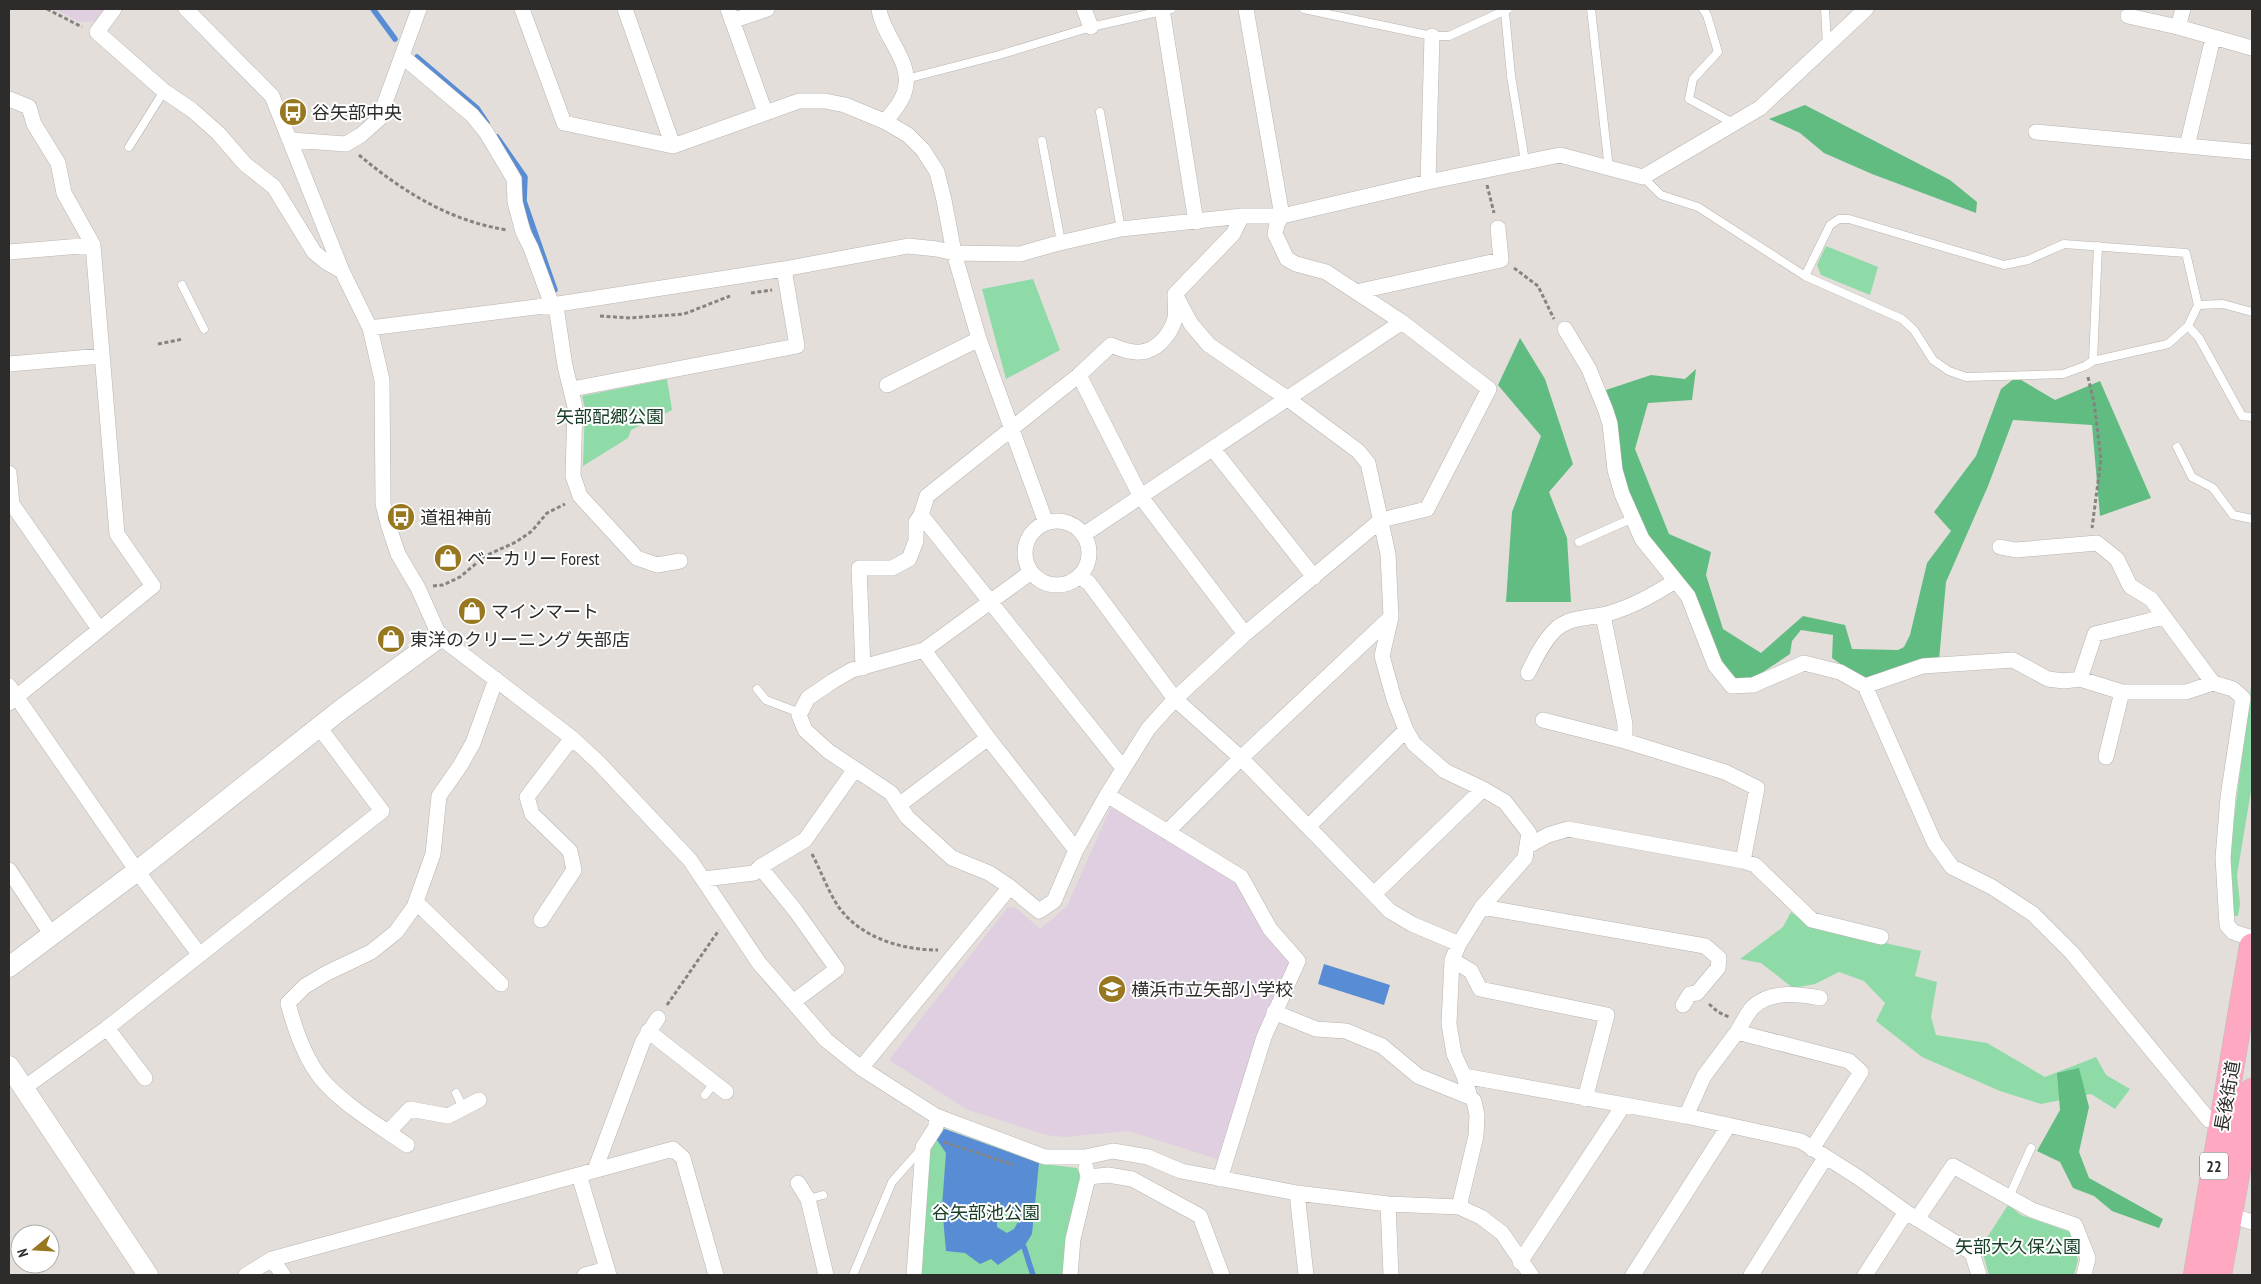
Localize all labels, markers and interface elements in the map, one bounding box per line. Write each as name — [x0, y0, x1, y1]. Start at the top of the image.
bus stop icon: 谷矢部中央 — [278, 97, 308, 127]
place label: 谷矢部中央 — [312, 101, 402, 124]
park label: 矢部配郷公園 — [556, 405, 664, 428]
bus stop icon: 道祖神前 — [386, 502, 416, 532]
place label: 道祖神前 — [420, 506, 492, 529]
shop icon: ベーカリー Forest — [433, 543, 463, 573]
place label: ベーカリー Forest — [467, 547, 599, 570]
shop icon: マインマート — [457, 596, 487, 626]
place label: マインマート — [491, 600, 599, 623]
shop icon: 東洋のクリーニング 矢部店 — [376, 624, 406, 654]
place label: 東洋のクリーニング 矢部店 — [410, 628, 630, 651]
school or university icon: 横浜市立矢部小学校 — [1097, 974, 1127, 1004]
place label: 横浜市立矢部小学校 — [1131, 978, 1293, 1001]
street label: 長後街道 — [2209, 1059, 2245, 1133]
road number: 22 — [2200, 1152, 2228, 1180]
park label: 谷矢部池公園 — [932, 1201, 1040, 1224]
north arrow — [10, 1224, 60, 1274]
park label: 矢部大久保公園 — [1955, 1235, 2081, 1258]
text: N — [13, 1247, 32, 1259]

